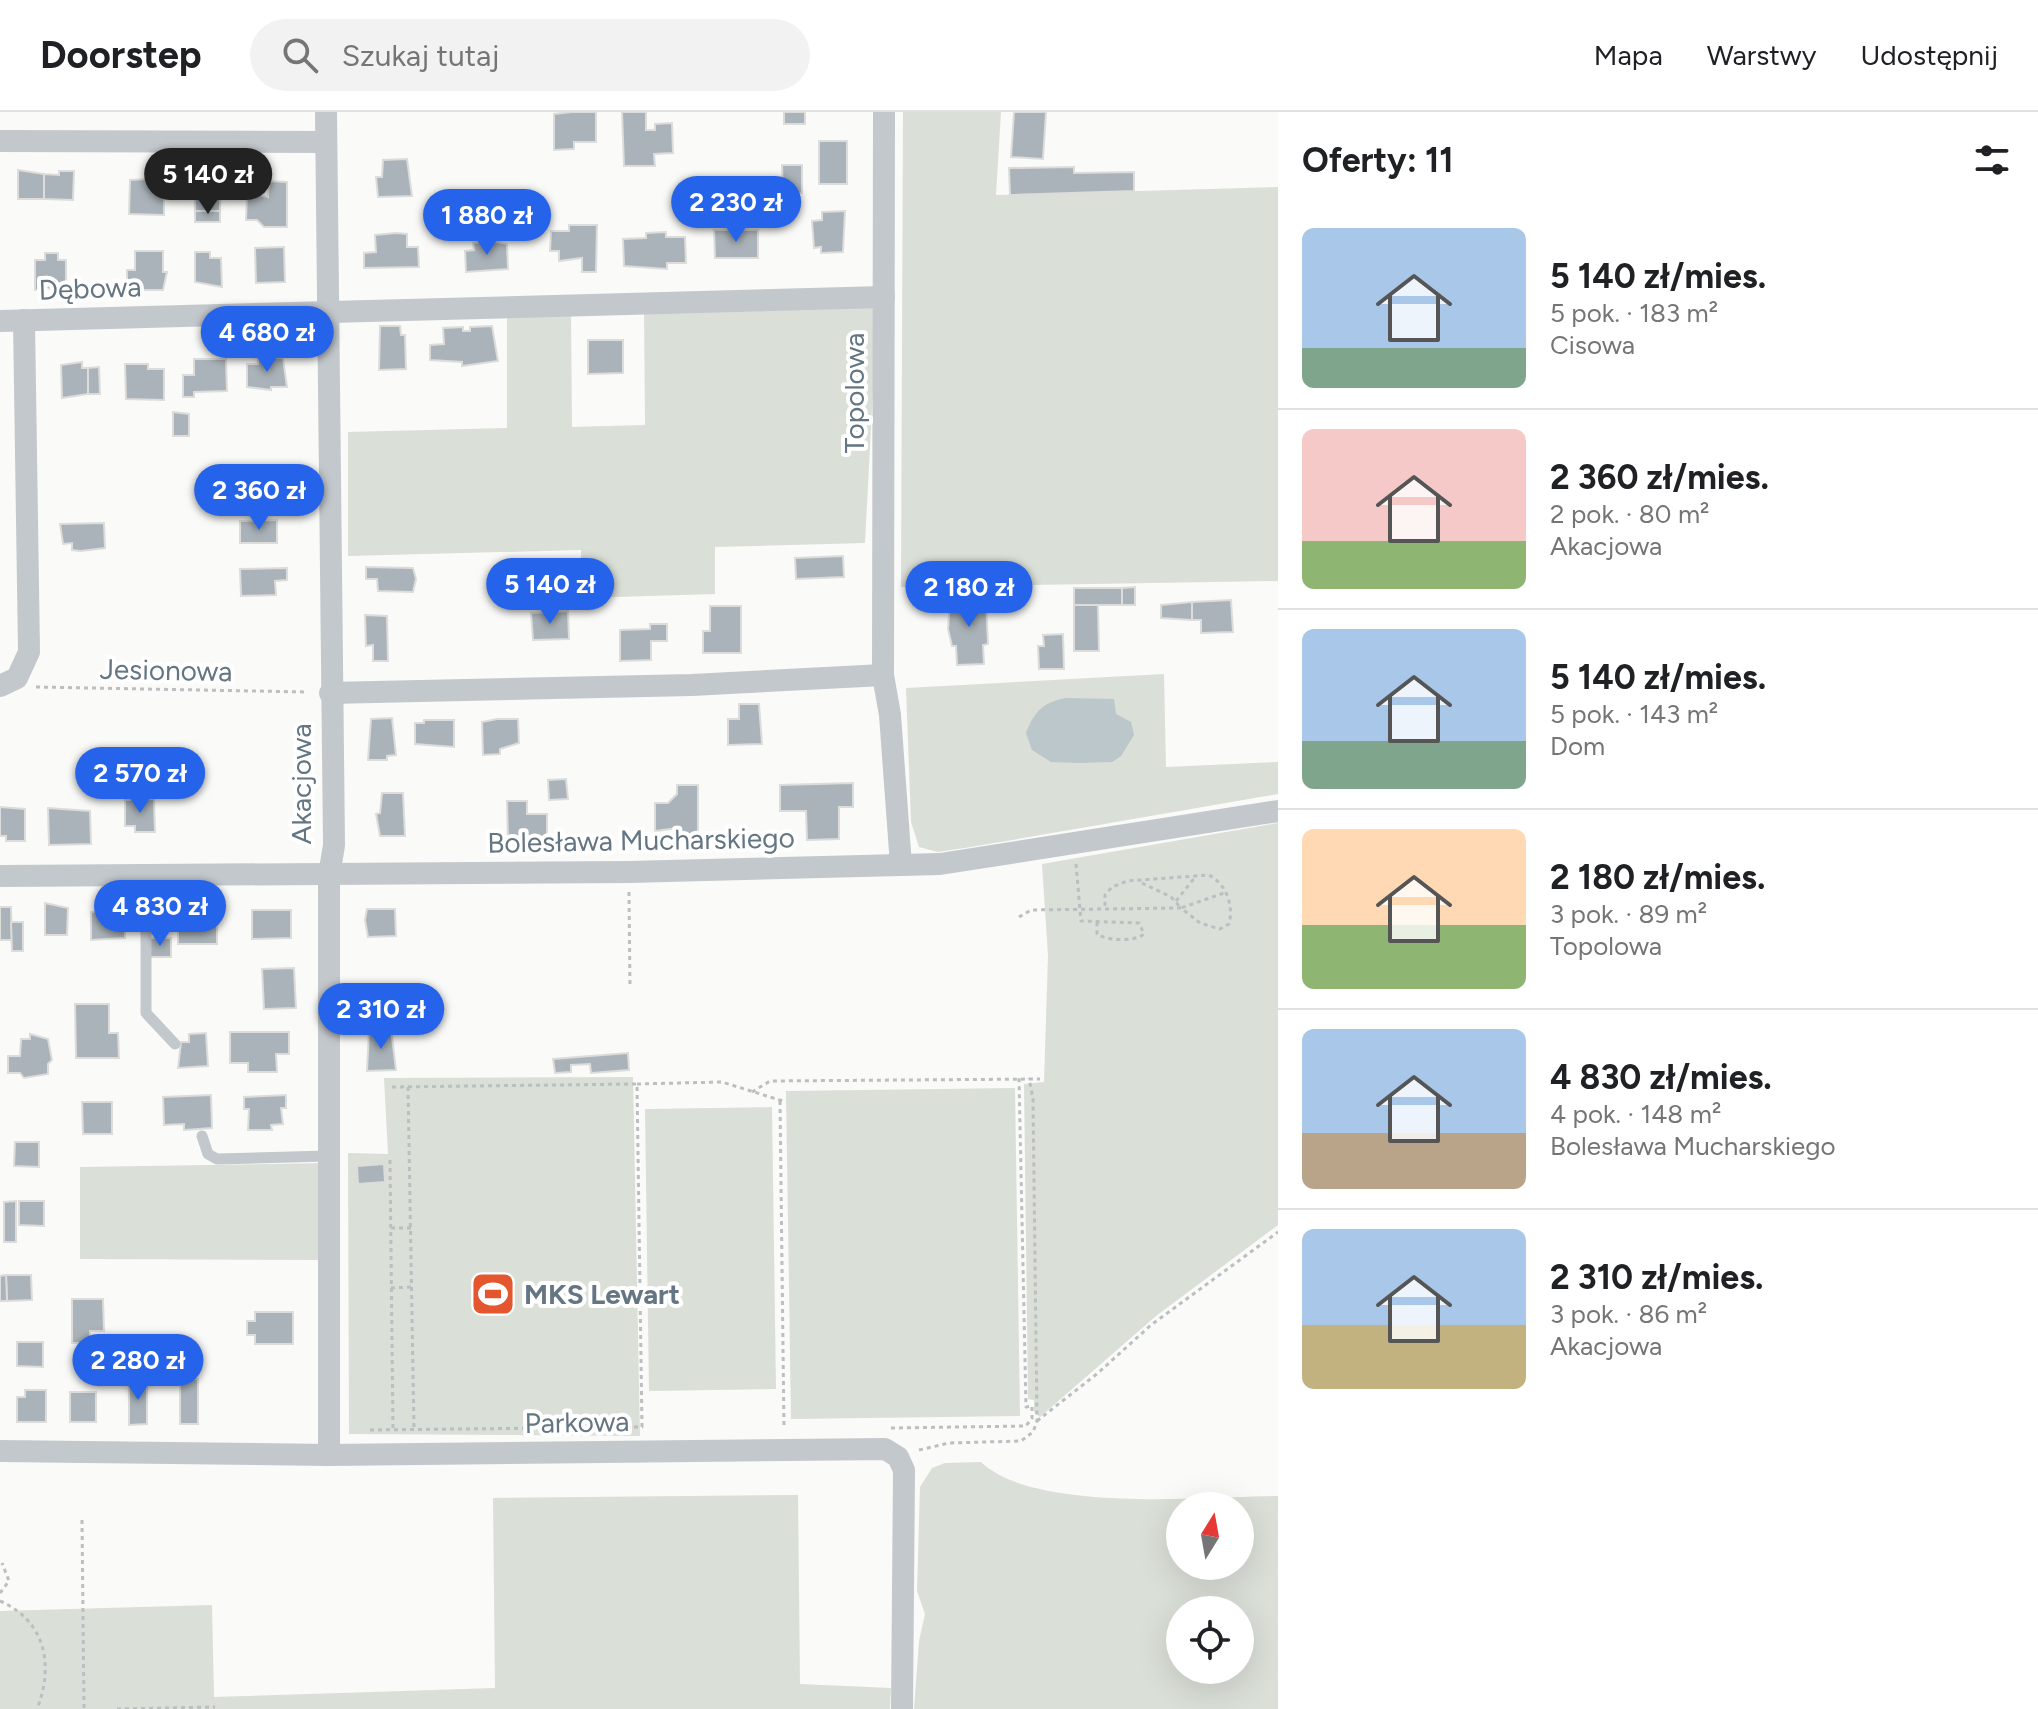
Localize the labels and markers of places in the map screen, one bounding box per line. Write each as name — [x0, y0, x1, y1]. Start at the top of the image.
pin: 5 140 zł — [125, 148, 291, 216]
pin: 2 230 zł — [653, 176, 819, 244]
pin: 1 880 zł — [404, 189, 570, 257]
pin: 4 680 zł — [184, 306, 350, 374]
pin: 2 360 zł — [176, 464, 342, 532]
pin: 5 140 zł — [467, 558, 633, 626]
pin: 2 180 zł — [886, 561, 1052, 629]
pin: 2 570 zł — [57, 747, 223, 815]
pin: 4 830 zł — [77, 880, 243, 948]
pin: 2 310 zł — [298, 983, 464, 1051]
sports icon: MKS Lewart — [469, 1270, 517, 1318]
place label: MKS Lewart — [524, 1277, 680, 1311]
pin: 2 280 zł — [55, 1334, 221, 1402]

